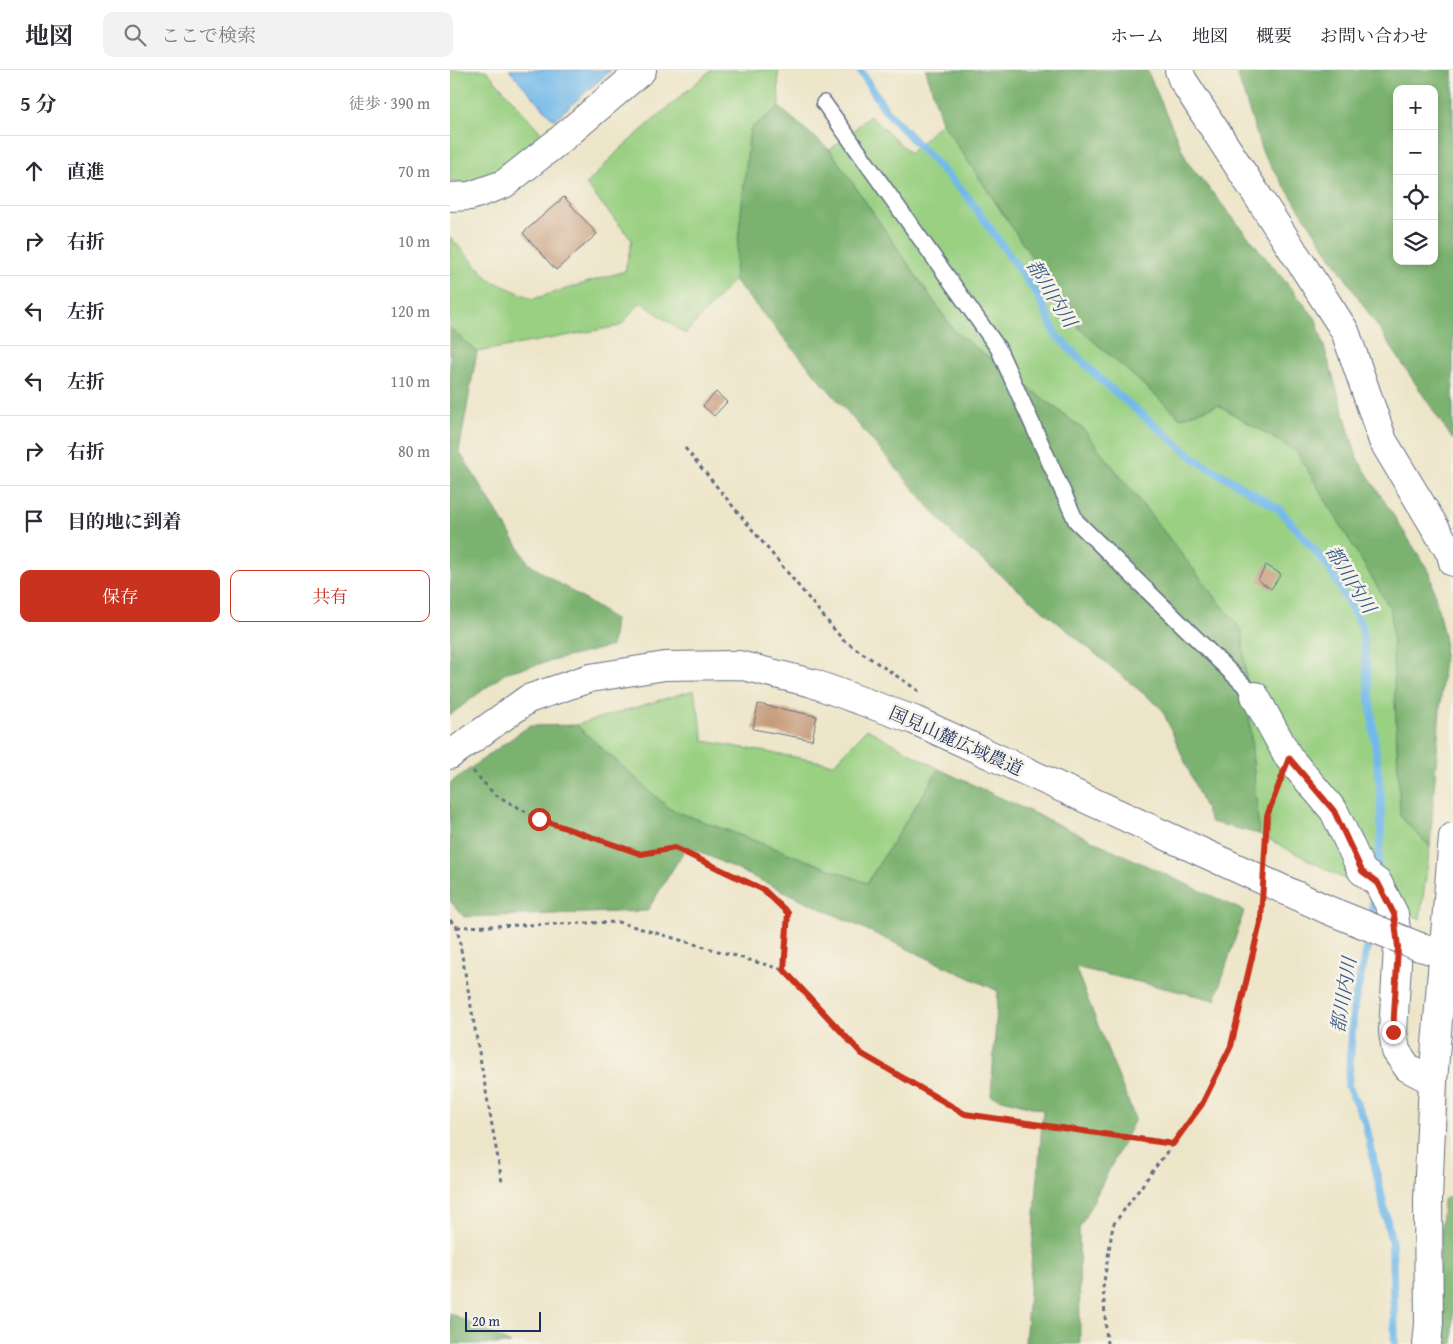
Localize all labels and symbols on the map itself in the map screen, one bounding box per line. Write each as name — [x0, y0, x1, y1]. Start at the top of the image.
water label: 都川内川 — [1020, 253, 1085, 334]
water label: 都川内川 — [1319, 539, 1384, 620]
street label: 国見山麓広域農道 — [885, 699, 1027, 782]
route start — [528, 808, 551, 831]
water label: 都川内川 — [1323, 953, 1363, 1035]
route end — [1382, 1021, 1405, 1044]
scale bar — [465, 1309, 541, 1332]

